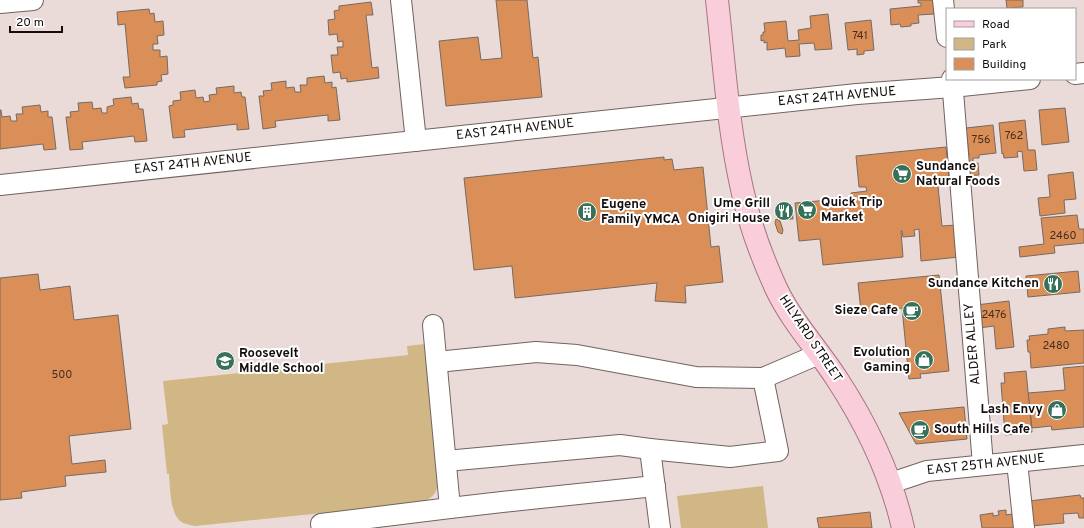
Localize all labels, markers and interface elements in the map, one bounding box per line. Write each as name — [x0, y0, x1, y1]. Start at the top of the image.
scale bar — [10, 8, 62, 34]
legend — [946, 8, 1076, 80]
text: 20 m — [16, 15, 44, 31]
text: Road — [982, 17, 1010, 33]
house number: 741 — [852, 29, 868, 43]
text: Park — [982, 37, 1007, 53]
text: Building — [982, 57, 1026, 73]
street label: EAST 24TH AVENUE — [777, 84, 897, 110]
street label: EAST 24TH AVENUE — [455, 116, 575, 144]
house number: 762 — [1005, 129, 1023, 143]
house number: 756 — [971, 133, 991, 147]
street label: EAST 24TH AVENUE — [133, 150, 253, 178]
place label: Sundance Natural Foods — [916, 159, 1000, 190]
supermarket icon: Sundance Natural Foods — [891, 163, 913, 185]
place label: Quick Trip Market — [821, 195, 883, 226]
place label: Ume Grill Onigiri House — [688, 196, 770, 227]
place label: Eugene Family YMCA — [601, 197, 680, 228]
supermarket icon: Quick Trip Market — [796, 199, 818, 221]
restaurant icon: Ume Grill Onigiri House — [773, 200, 795, 222]
building icon: Eugene Family YMCA — [576, 201, 598, 223]
house number: 2460 — [1049, 229, 1077, 243]
restaurant icon: Sundance Kitchen — [1042, 273, 1064, 295]
place label: Sundance Kitchen — [928, 276, 1039, 292]
street label: HILYARD STREET — [775, 292, 845, 386]
cafe icon: Sieze Cafe — [901, 300, 923, 322]
street label: ALDER ALLEY — [961, 302, 985, 386]
place label: Sieze Cafe — [835, 303, 898, 319]
house number: 2476 — [981, 308, 1007, 322]
house number: 2480 — [1042, 339, 1070, 353]
place label: Evolution Gaming — [853, 345, 910, 376]
place label: Roosevelt Middle School — [239, 346, 324, 377]
shop icon: Evolution Gaming — [913, 349, 935, 371]
school or university icon: Roosevelt Middle School — [214, 350, 236, 372]
house number: 500 — [52, 368, 72, 382]
shop icon: Lash Envy — [1046, 399, 1068, 421]
place label: Lash Envy — [980, 402, 1044, 418]
cafe icon: South Hills Cafe — [909, 419, 931, 441]
place label: South Hills Cafe — [934, 422, 1030, 438]
street label: EAST 25TH AVENUE — [926, 451, 1046, 479]

